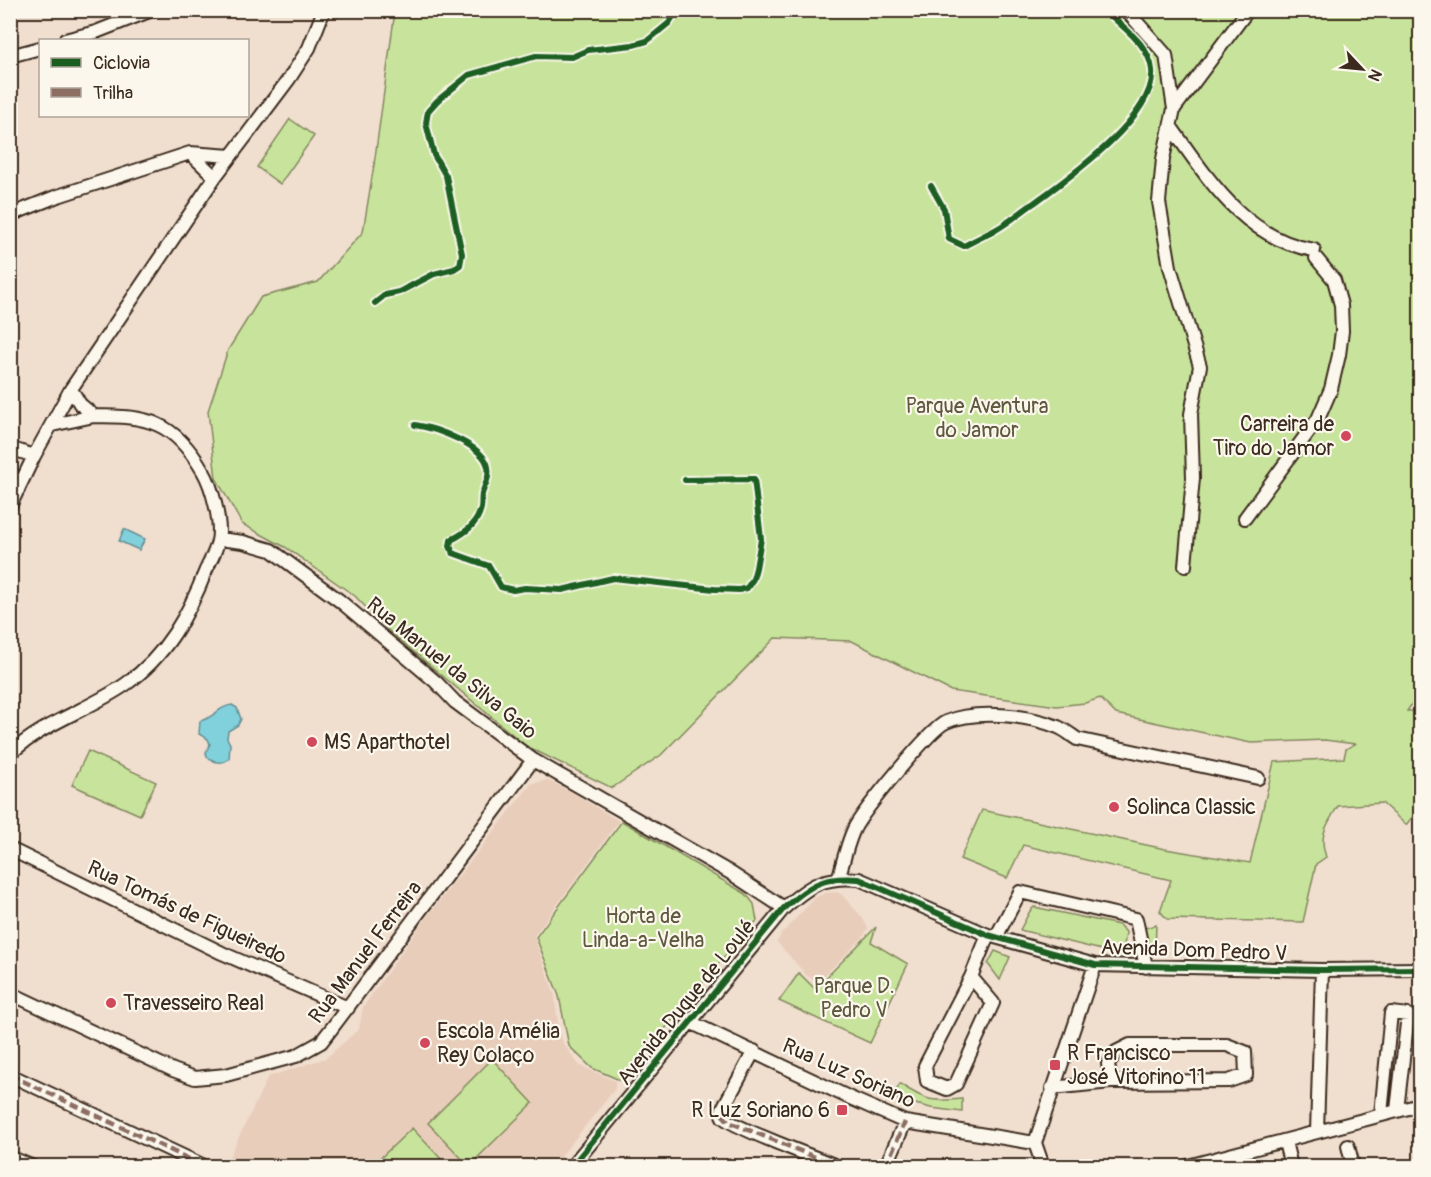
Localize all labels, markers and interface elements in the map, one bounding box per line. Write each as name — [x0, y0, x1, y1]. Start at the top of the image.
legend — [39, 39, 249, 117]
north arrow — [1332, 39, 1392, 99]
text: Ciclovia — [93, 52, 150, 75]
text: N — [1363, 66, 1386, 85]
text: Trilha — [93, 82, 133, 105]
park label: Parque Aventura do Jamor — [905, 393, 1049, 444]
place label: Carreira de Tiro do Jamor — [1213, 411, 1335, 462]
marker: Carreira de Tiro do Jamor — [1339, 429, 1353, 443]
street label: Rua Manuel da Silva Gaio — [361, 591, 542, 746]
place label: MS Aparthotel — [324, 729, 450, 756]
marker: MS Aparthotel — [305, 735, 319, 749]
place label: Solinca Classic — [1126, 794, 1256, 821]
marker: Solinca Classic — [1107, 800, 1121, 814]
street label: Rua Tomás de Figueiredo — [83, 854, 291, 970]
street label: Rua Manuel Ferreira — [303, 876, 428, 1029]
park label: Horta de Linda-a-Velha — [582, 903, 704, 954]
street label: Avenida Duque de Loulé — [611, 914, 762, 1091]
street label: Avenida Dom Pedro V — [1100, 934, 1288, 967]
park label: Parque D. Pedro V — [813, 973, 895, 1024]
place label: Travesseiro Real — [123, 990, 264, 1017]
marker: Travesseiro Real — [104, 996, 118, 1010]
place label: Escola Amélia Rey Colaço — [437, 1018, 560, 1069]
street label: Rua Luz Soriano — [778, 1032, 919, 1115]
marker: Escola Amélia Rey Colaço — [418, 1036, 432, 1050]
place label: R Francisco José Vitorino 11 — [1067, 1040, 1205, 1091]
marker: R Francisco José Vitorino 11 — [1048, 1058, 1062, 1072]
place label: R Luz Soriano 6 — [691, 1097, 830, 1124]
marker: R Luz Soriano 6 — [835, 1103, 849, 1117]

